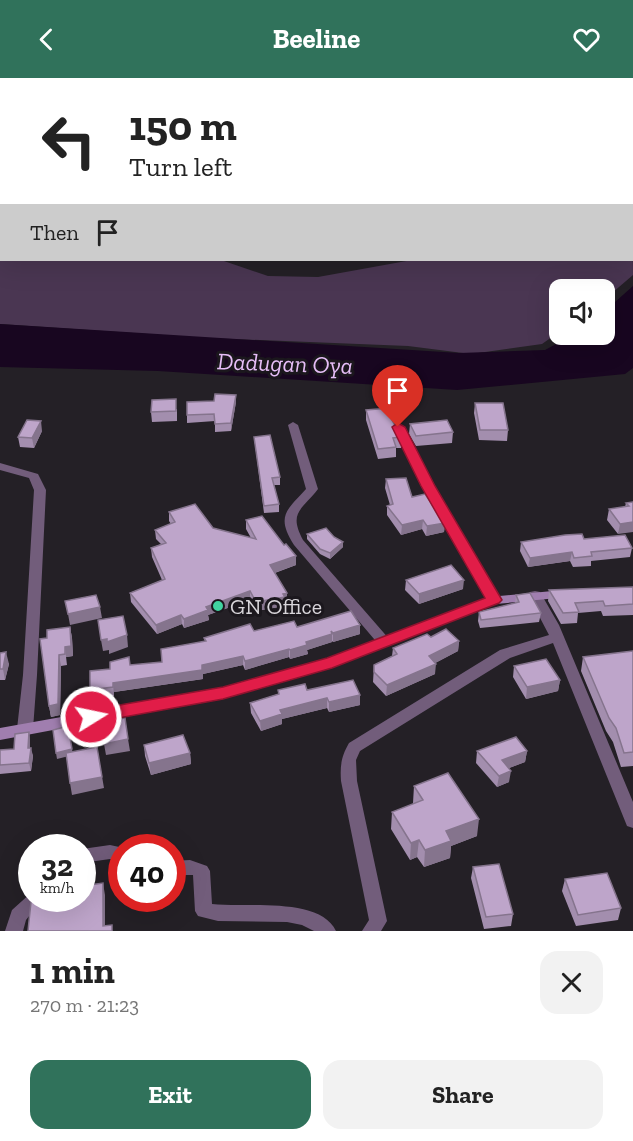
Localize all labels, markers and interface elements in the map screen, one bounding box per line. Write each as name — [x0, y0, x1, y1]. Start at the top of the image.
icon: back — [30, 23, 63, 56]
text: Beeline — [273, 23, 360, 55]
icon: heart — [570, 23, 603, 56]
text: 150 m — [129, 100, 237, 151]
icon: left — [30, 102, 108, 180]
text: Turn left — [129, 151, 232, 183]
icon: arrive — [91, 216, 124, 249]
text: Then — [30, 219, 79, 246]
map controls — [549, 279, 615, 345]
button: sound — [549, 279, 615, 345]
water label: Dadugan Oya — [217, 346, 353, 380]
pin — [372, 365, 423, 427]
icon: arrive — [381, 374, 414, 407]
place label: GN Office — [230, 593, 322, 620]
marker: GN Office — [211, 599, 225, 613]
position arrow — [59, 685, 123, 749]
speed limit sign: 40 — [108, 834, 186, 912]
text: 32 — [41, 848, 73, 884]
text: km/h — [40, 879, 74, 897]
text: 1 min — [30, 949, 115, 992]
button: close — [540, 951, 603, 1014]
text: 270 m · 21:23 — [30, 993, 139, 1017]
button: Exit — [30, 1060, 311, 1129]
button: Share — [323, 1060, 603, 1129]

